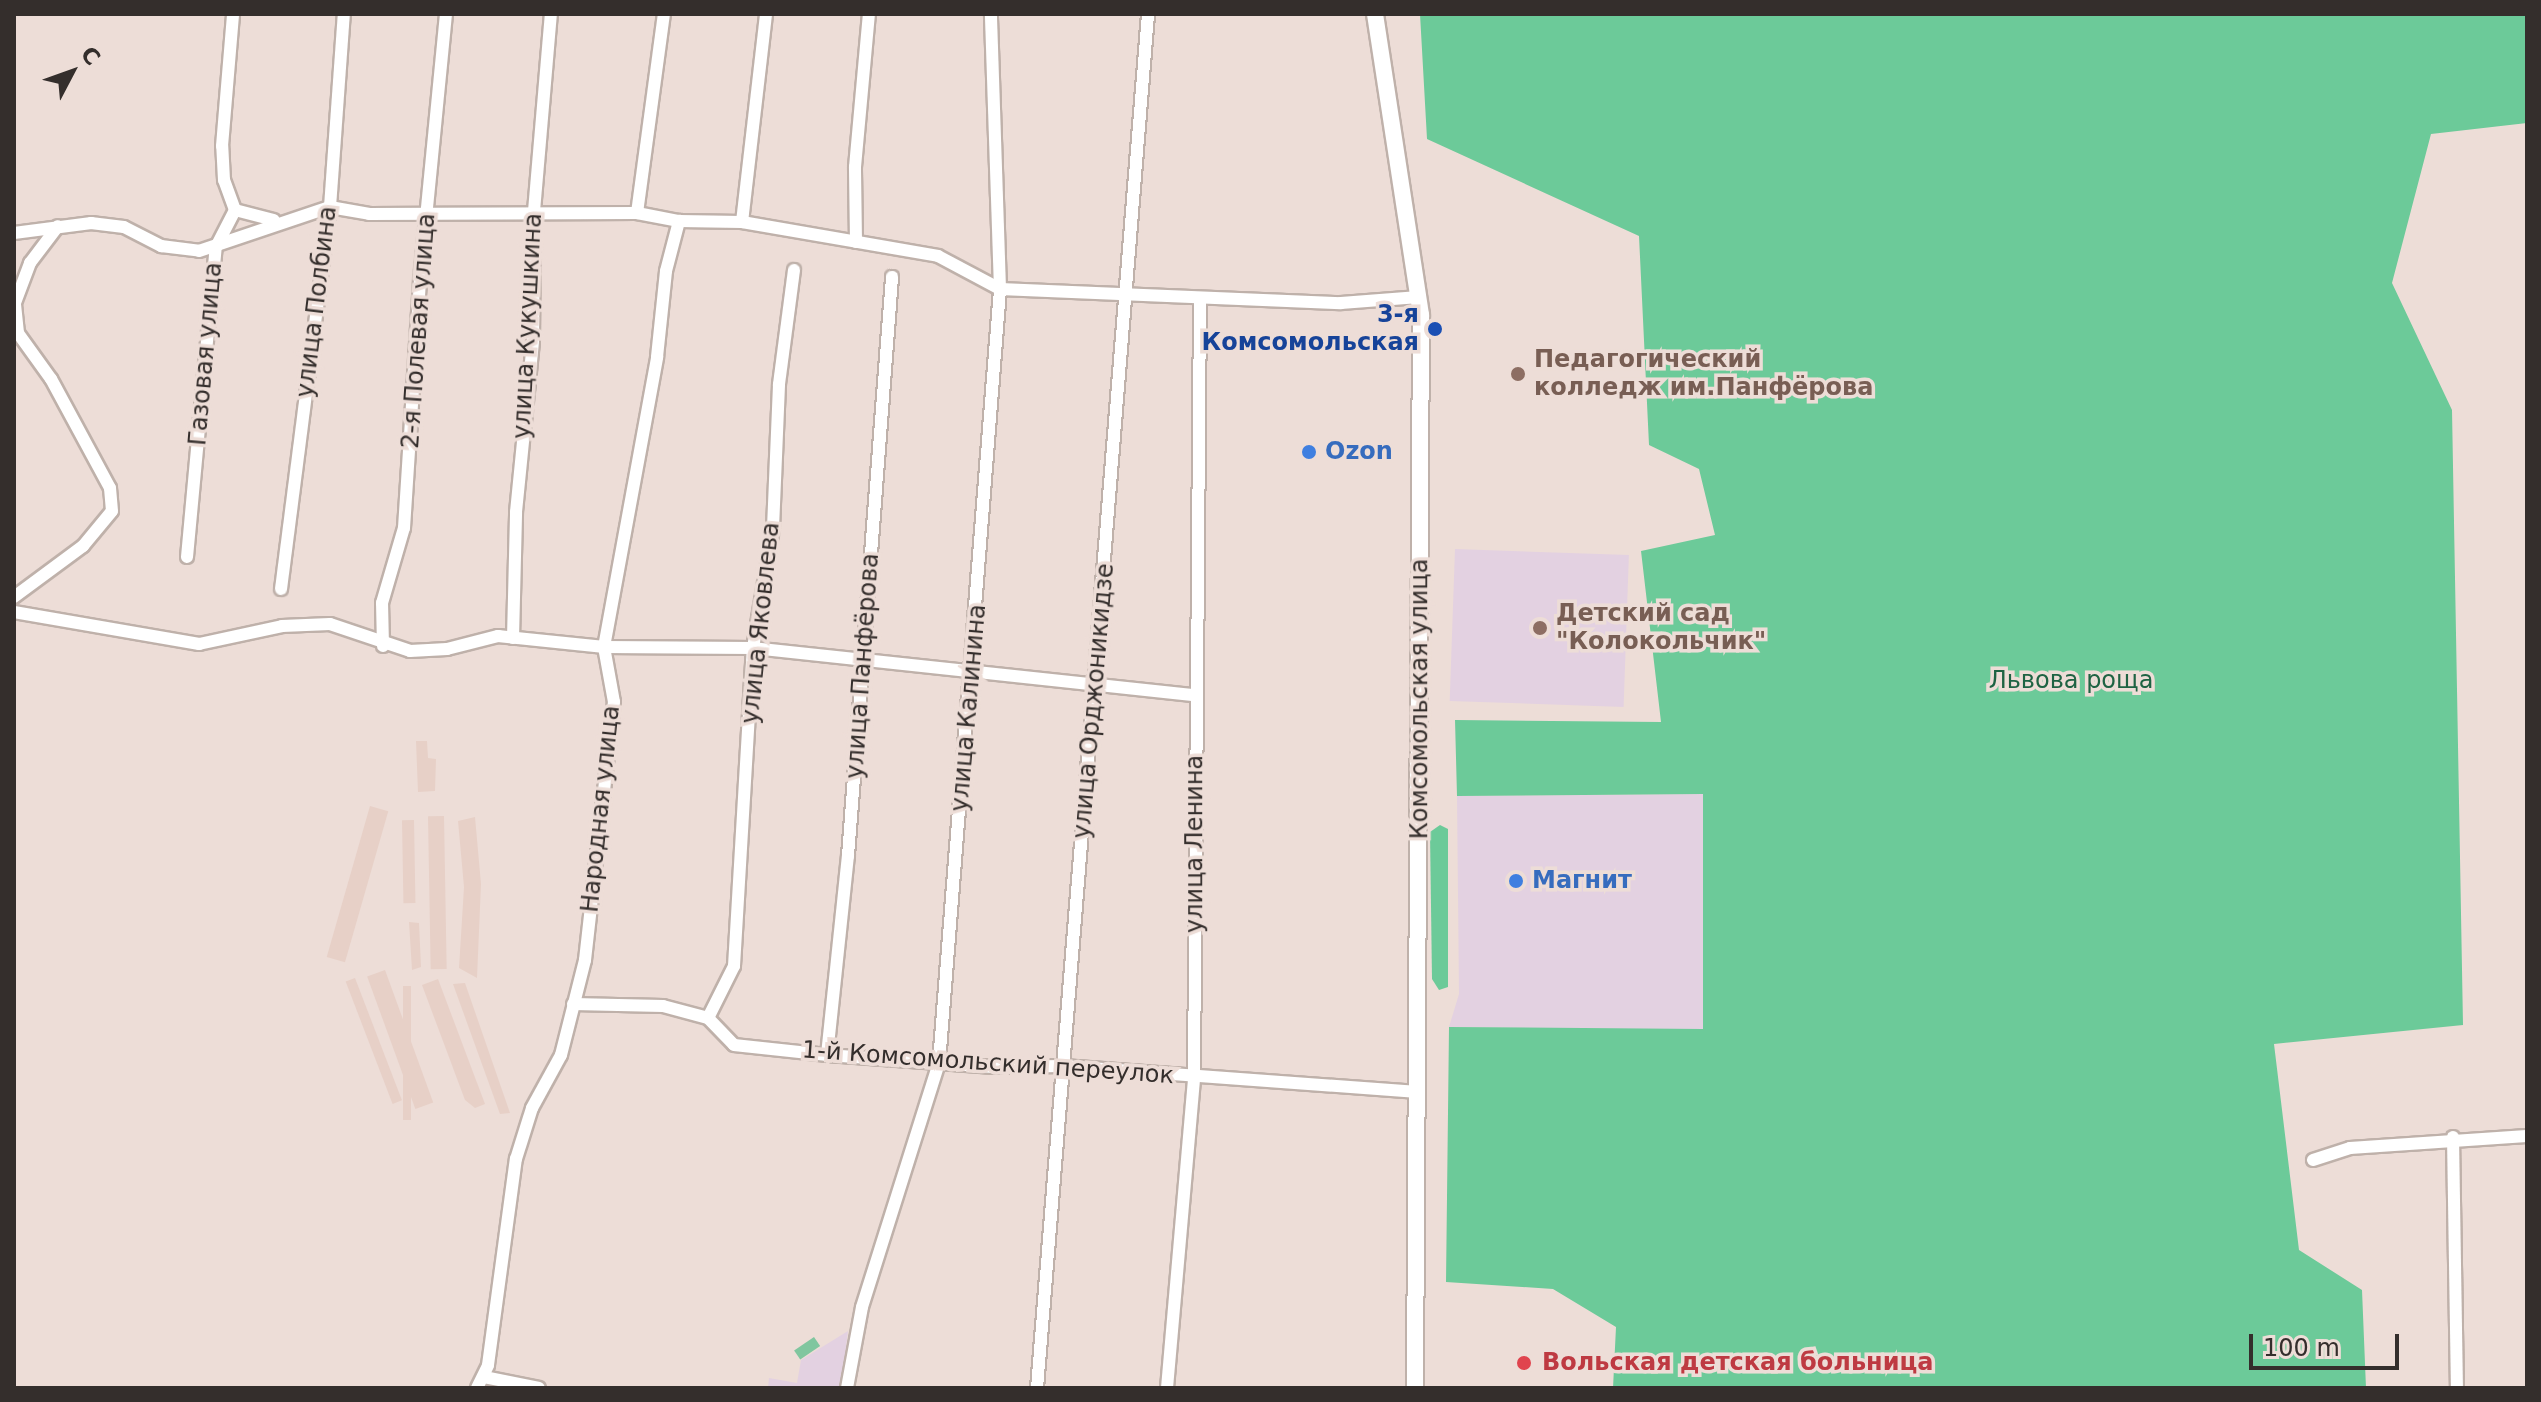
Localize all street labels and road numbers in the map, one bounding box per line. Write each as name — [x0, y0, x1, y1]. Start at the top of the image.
street label: улица Полбина — [291, 205, 343, 399]
street label: 2-я Полевая улица — [396, 212, 442, 450]
street label: улица Кукушкина — [508, 212, 548, 440]
street label: Газовая улица — [184, 261, 228, 447]
street label: улица Яковлева — [736, 521, 786, 725]
street label: улица Панфёрова — [841, 552, 885, 780]
street label: Комсомольская улица — [1406, 559, 1434, 839]
street label: улица Орджоникидзе — [1068, 562, 1120, 840]
street label: улица Калинина — [946, 603, 992, 813]
street label: Народная улица — [576, 704, 626, 914]
street label: улица Ленина — [1181, 755, 1209, 933]
street label: 1-й Комсомольский переулок — [801, 1036, 1175, 1090]

